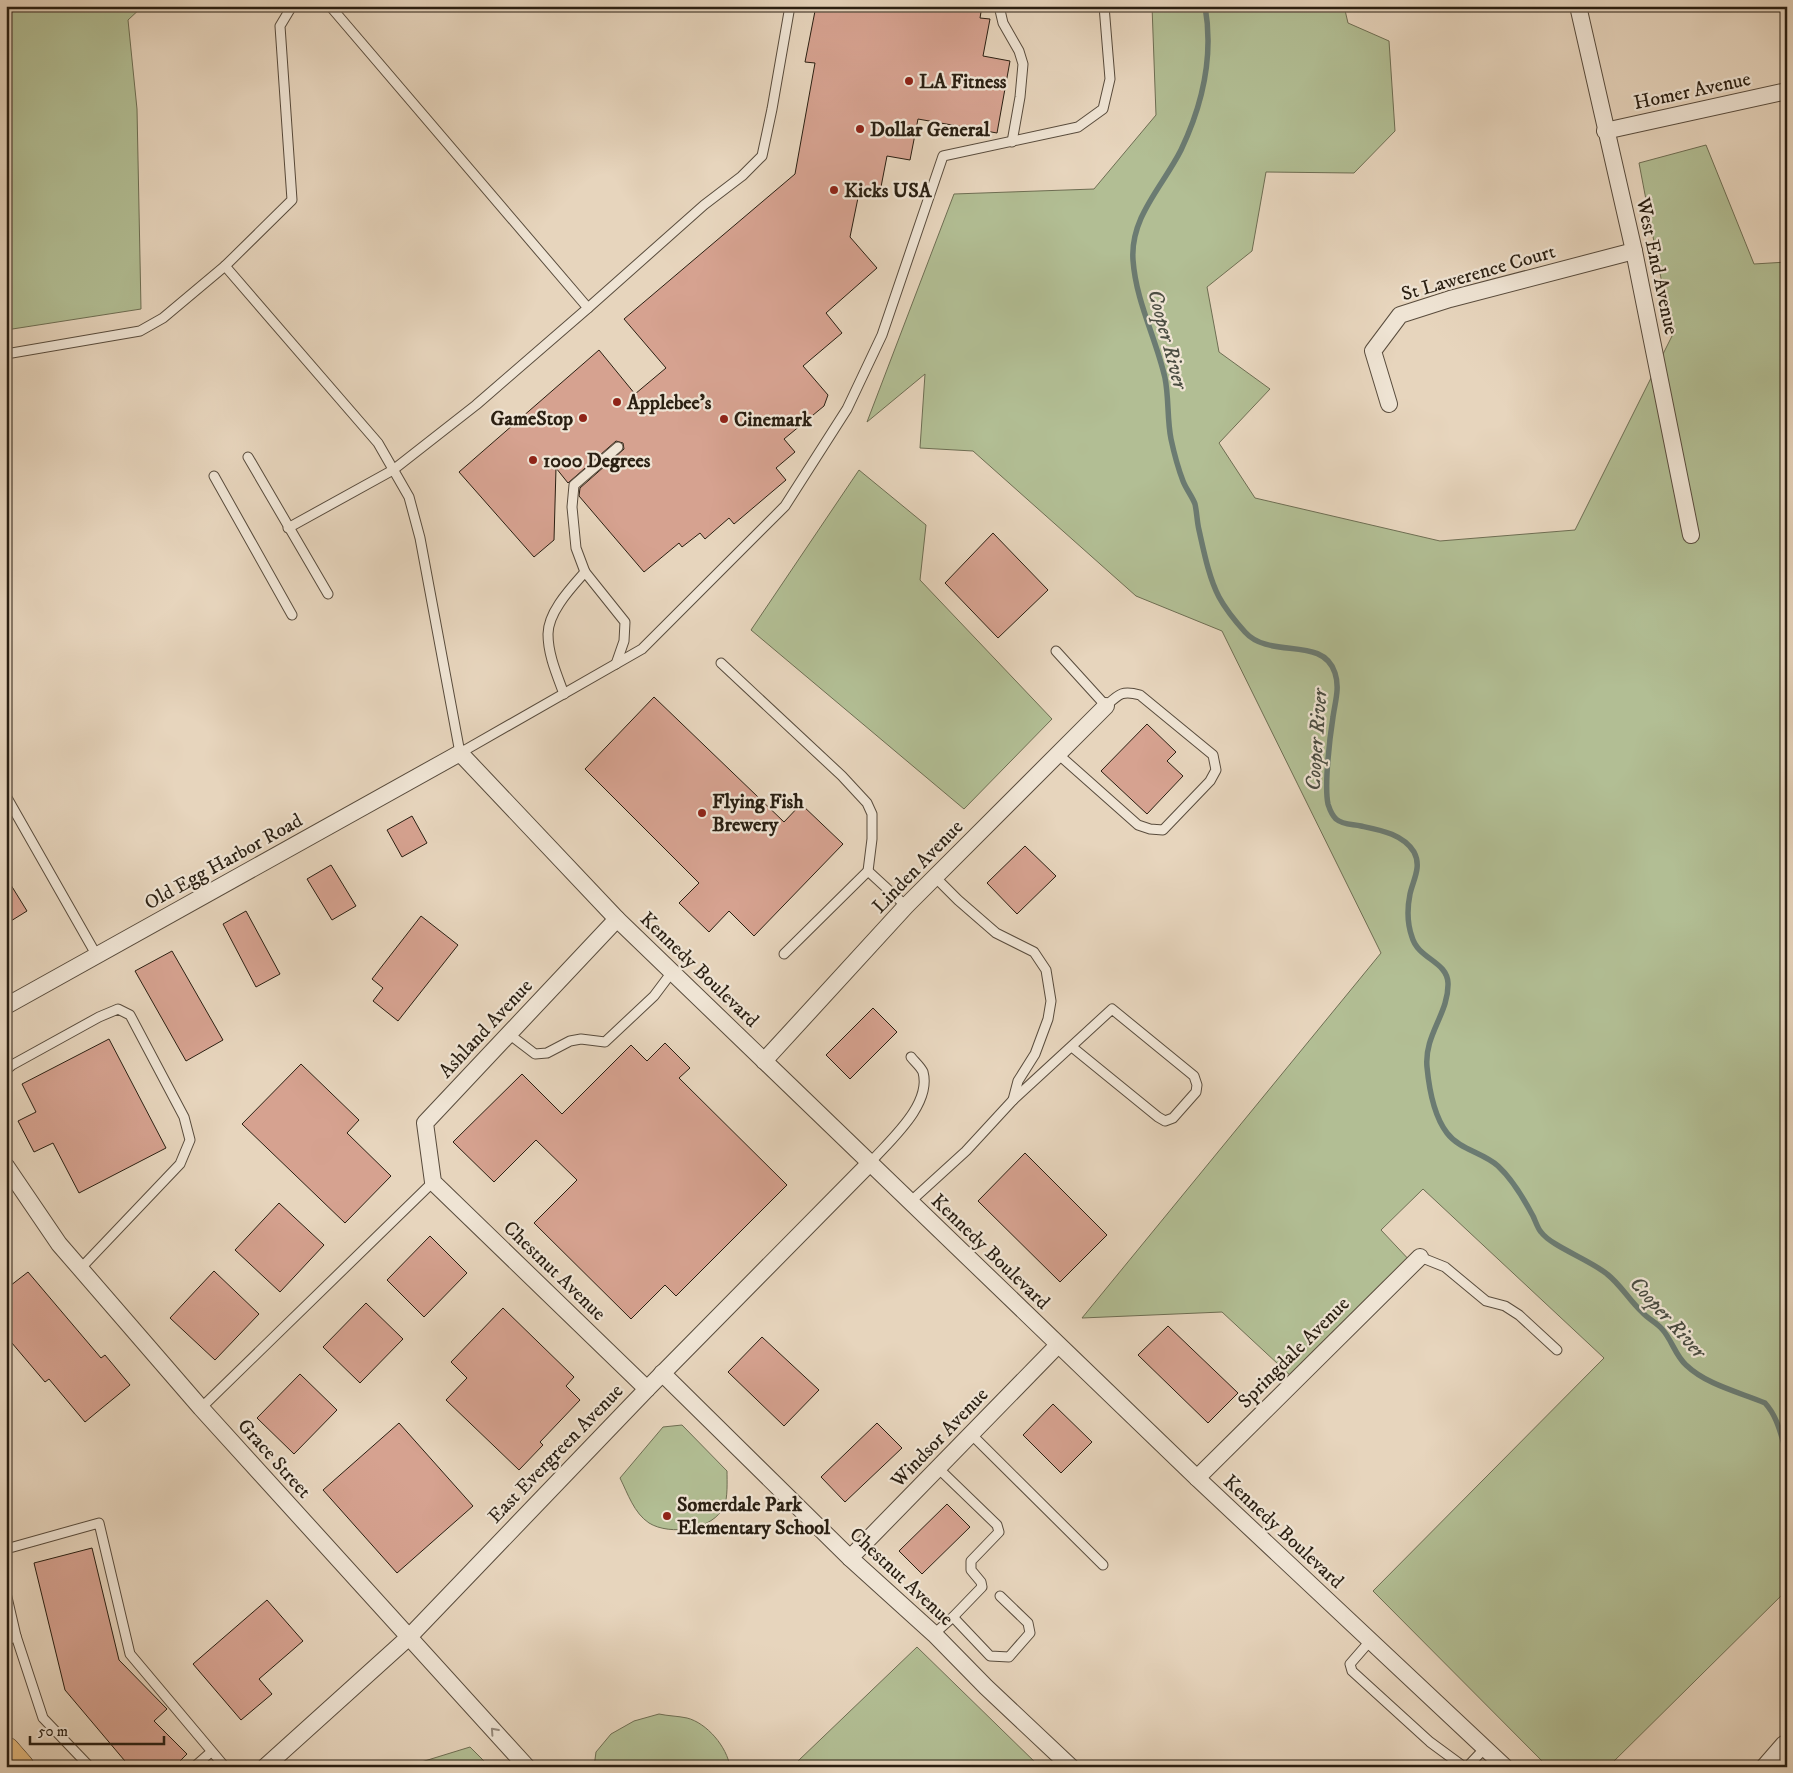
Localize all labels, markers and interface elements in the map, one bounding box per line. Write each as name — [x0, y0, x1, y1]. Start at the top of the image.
street label: Homer Avenue — [1632, 67, 1753, 116]
place label: LA Fitness — [919, 70, 1007, 95]
marker: LA Fitness — [903, 75, 915, 87]
place label: Dollar General — [870, 118, 991, 143]
marker: Dollar General — [854, 123, 866, 135]
place label: Kicks USA — [844, 179, 933, 204]
marker: Kicks USA — [828, 184, 840, 196]
street label: West End Avenue — [1630, 195, 1683, 337]
street label: St Lawerence Court — [1399, 240, 1558, 307]
water label: Cooper River — [1141, 287, 1193, 393]
place label: Applebee's — [626, 391, 712, 416]
marker: Applebee's — [611, 396, 623, 408]
place label: GameStop — [491, 407, 573, 432]
place label: Cinemark — [734, 408, 813, 433]
marker: GameStop — [577, 412, 589, 424]
marker: Cinemark — [718, 413, 730, 425]
place label: 1000 Degrees — [543, 449, 651, 474]
marker: 1000 Degrees — [527, 454, 539, 466]
water label: Cooper River — [1300, 687, 1334, 792]
place label: Flying Fish Brewery — [712, 790, 804, 838]
marker: Flying Fish Brewery — [696, 807, 708, 819]
street label: Old Egg Harbor Road — [140, 808, 307, 916]
street label: Linden Avenue — [867, 815, 969, 919]
street label: Kennedy Boulevard — [634, 907, 764, 1033]
street label: Ashland Avenue — [434, 974, 538, 1084]
street label: Kennedy Boulevard — [925, 1189, 1055, 1315]
street label: Chestnut Avenue — [497, 1216, 611, 1326]
water label: Cooper River — [1623, 1271, 1712, 1365]
street label: Springdale Avenue — [1233, 1292, 1355, 1414]
street label: East Evergreen Avenue — [483, 1379, 629, 1529]
street label: Windsor Avenue — [885, 1383, 994, 1494]
street label: Grace Street — [232, 1414, 316, 1504]
street label: Kennedy Boulevard — [1217, 1470, 1348, 1594]
place label: Somerdale Park Elementary School — [677, 1493, 831, 1541]
marker: Somerdale Park Elementary School — [661, 1510, 673, 1522]
street label: Chestnut Avenue — [844, 1522, 958, 1632]
scale bar — [30, 1713, 164, 1745]
text: 50 m — [38, 1722, 68, 1741]
one-way arrow — [491, 1727, 500, 1736]

